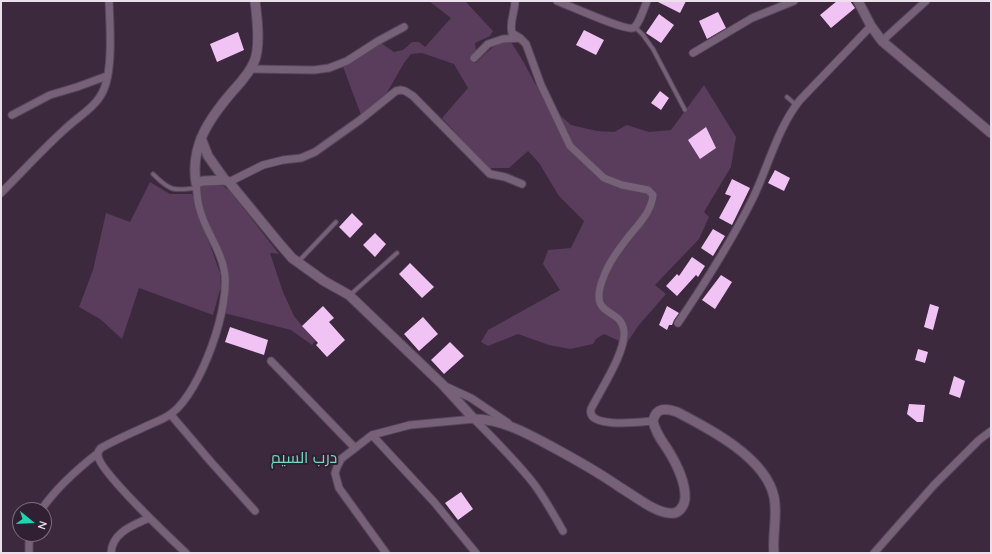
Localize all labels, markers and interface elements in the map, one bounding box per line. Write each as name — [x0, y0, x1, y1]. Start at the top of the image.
district label: درب السيم — [271, 448, 337, 468]
north arrow — [12, 502, 52, 542]
text: N — [35, 519, 50, 531]

